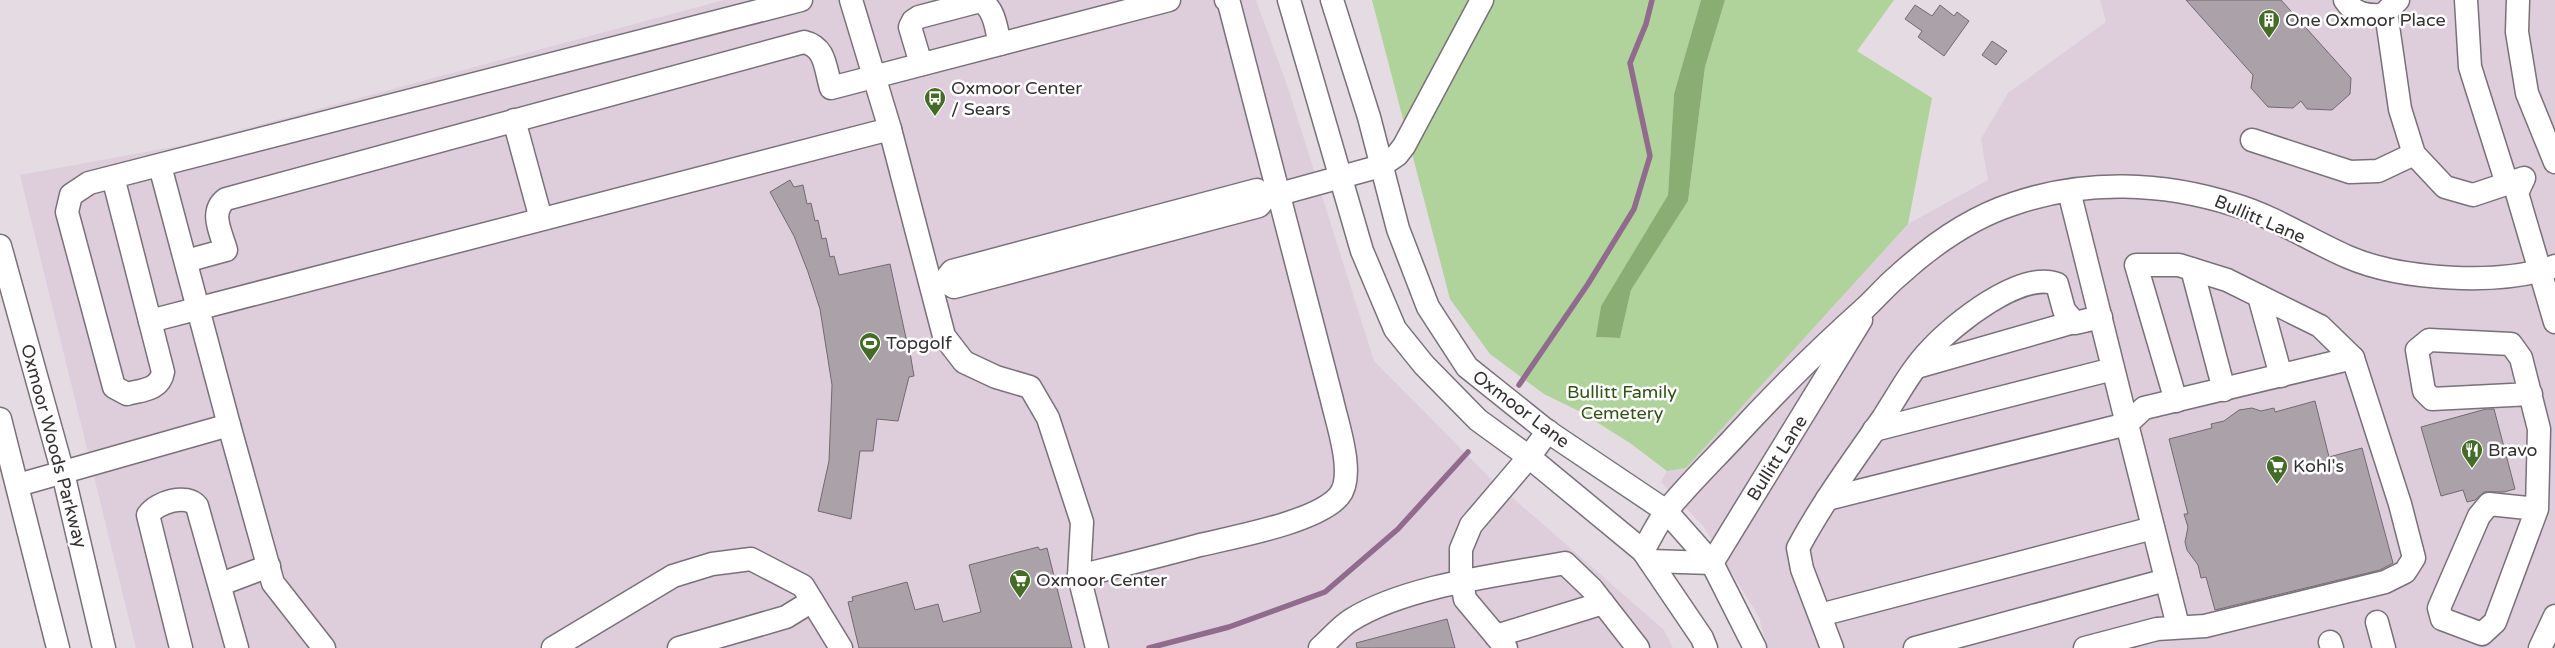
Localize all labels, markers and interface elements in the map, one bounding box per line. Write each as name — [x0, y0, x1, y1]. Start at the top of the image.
building icon: One Oxmoor Place — [2257, 8, 2281, 39]
place label: One Oxmoor Place — [2285, 9, 2446, 31]
place label: Oxmoor Center / Sears — [951, 77, 1082, 120]
bus stop icon: Oxmoor Center / Sears — [923, 86, 947, 117]
street label: Bullitt Lane — [2211, 190, 2309, 248]
sports icon: Topgolf — [858, 331, 882, 362]
place label: Topgolf — [886, 332, 952, 354]
street label: Oxmoor Woods Parkway — [16, 342, 92, 551]
street label: Oxmoor Lane — [1468, 365, 1574, 453]
park label: Bullitt Family Cemetery — [1567, 381, 1677, 424]
street label: Bullitt Lane — [1742, 411, 1812, 505]
restaurant icon: Bravo — [2460, 438, 2484, 469]
place label: Bravo — [2488, 439, 2538, 461]
supermarket icon: Kohl's — [2265, 454, 2289, 485]
place label: Kohl's — [2293, 455, 2344, 477]
supermarket icon: Oxmoor Center — [1008, 568, 1032, 599]
place label: Oxmoor Center — [1036, 569, 1167, 591]

